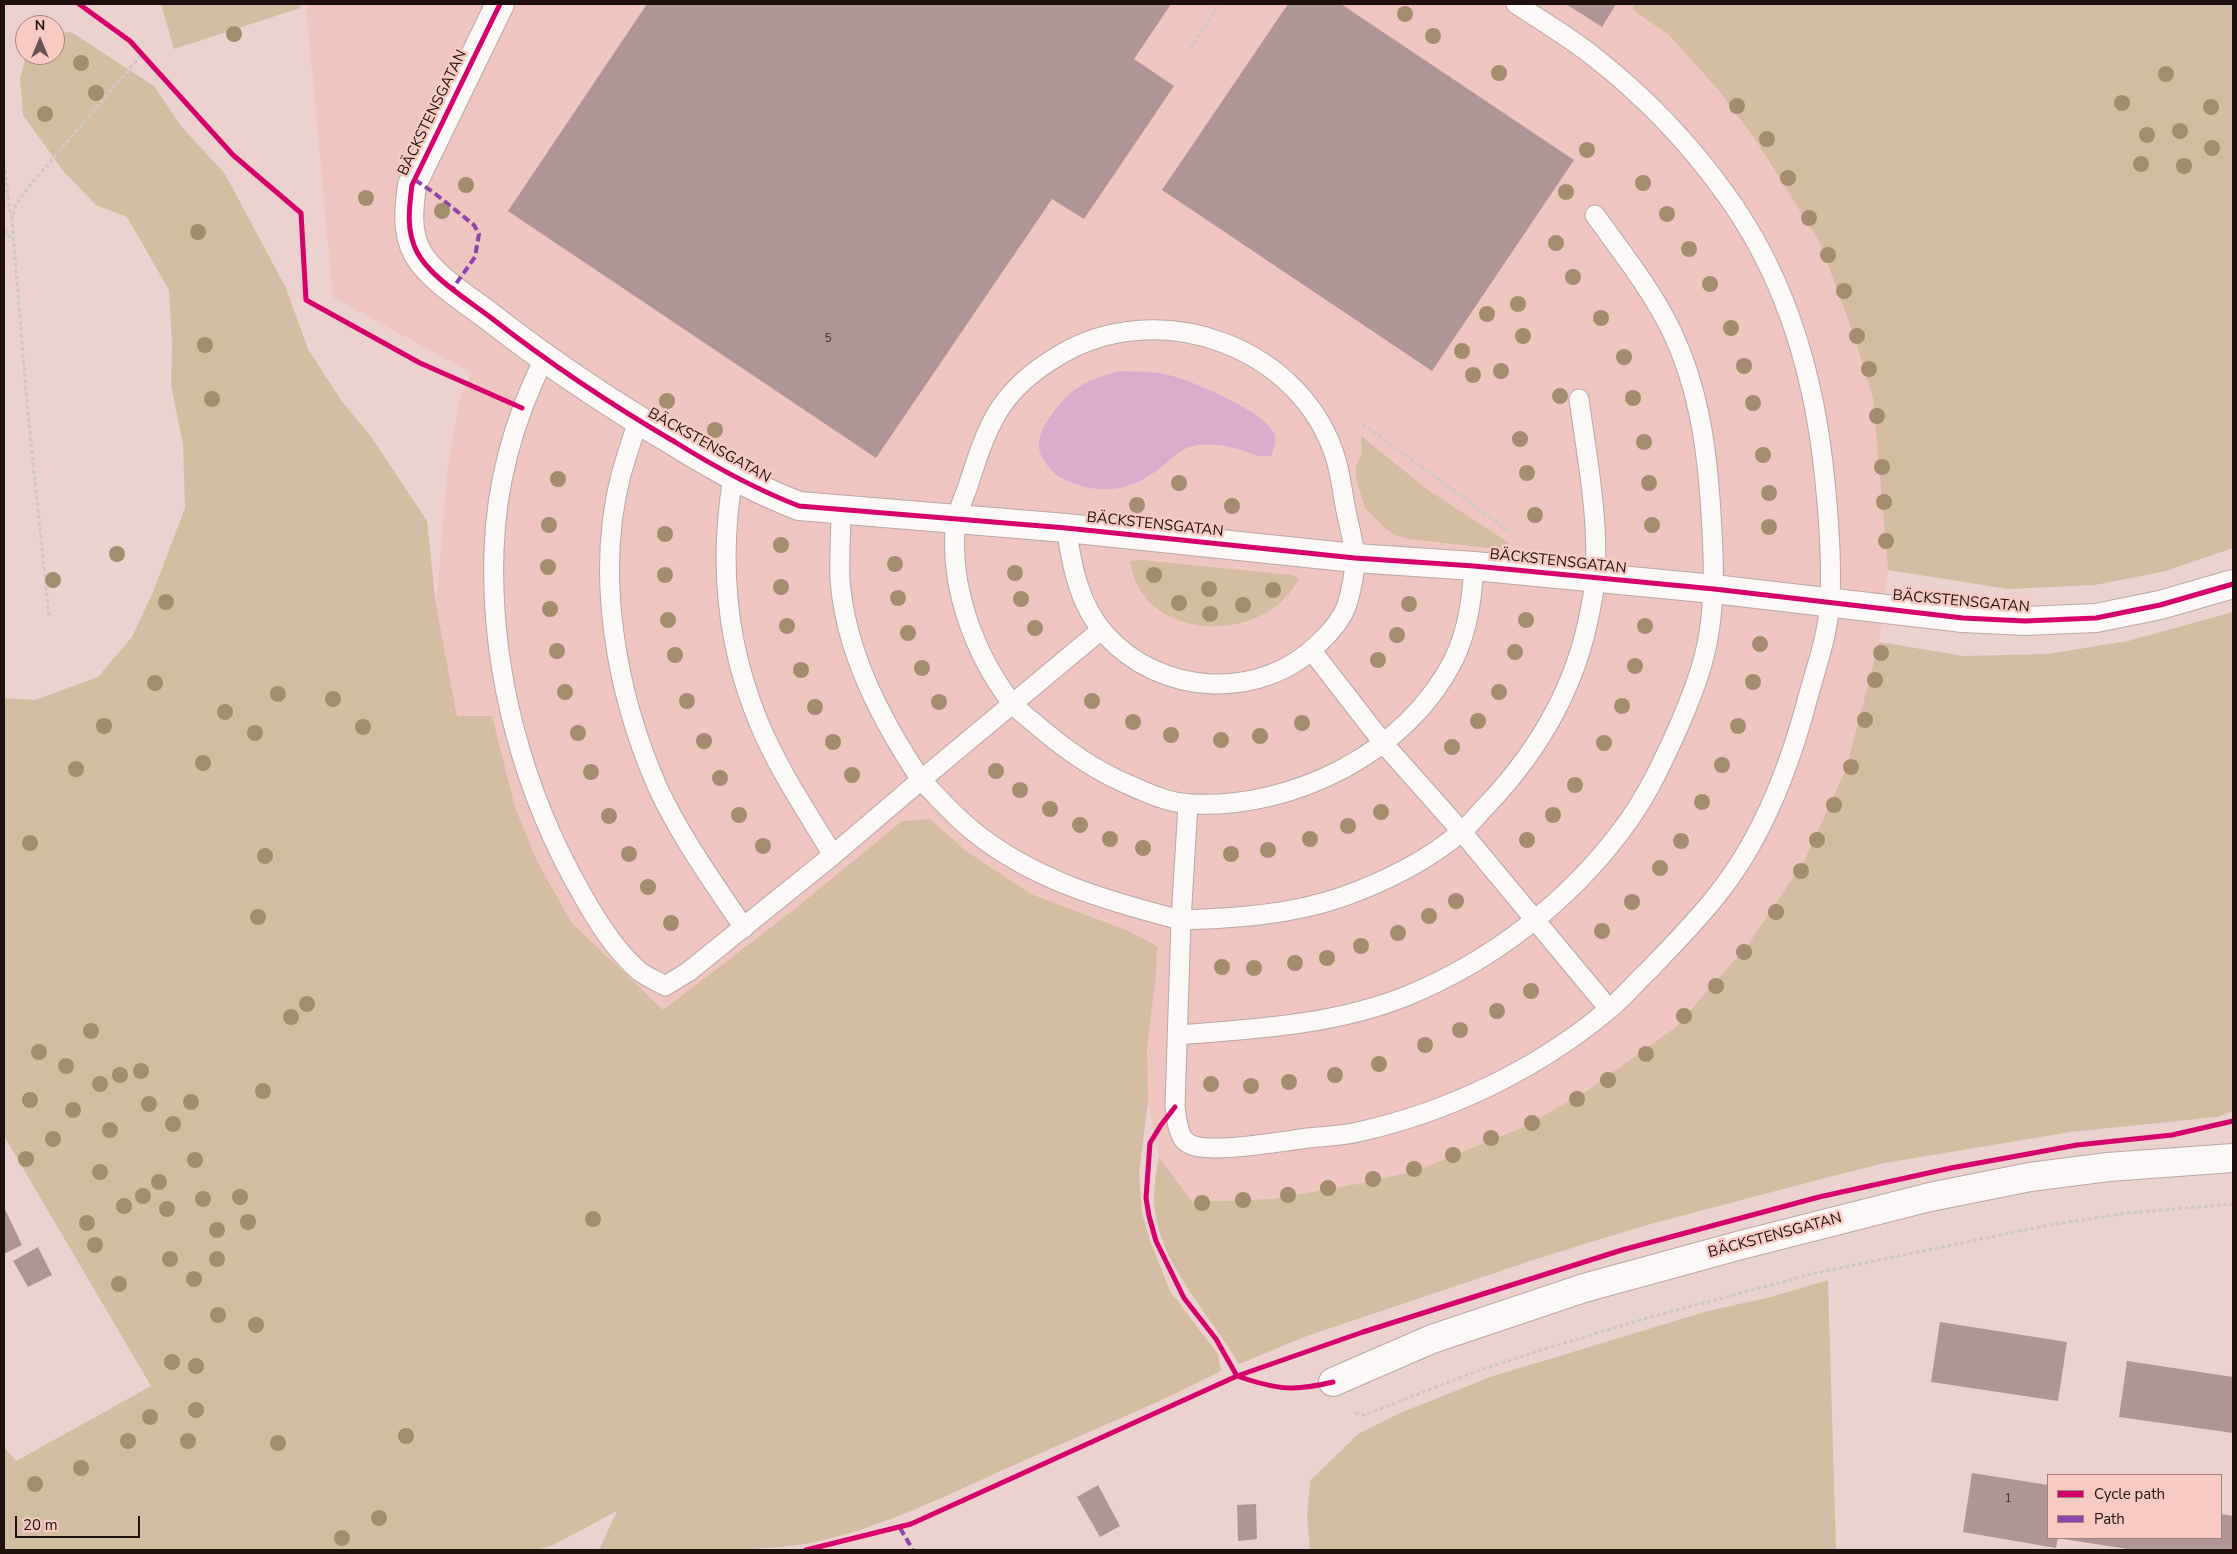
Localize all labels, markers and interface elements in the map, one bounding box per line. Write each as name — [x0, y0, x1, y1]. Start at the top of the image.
north arrow — [15, 15, 65, 65]
text: N — [35, 16, 45, 35]
street label: BÄCKSTENSGATAN — [395, 47, 471, 179]
house number: 5 — [824, 332, 832, 346]
street label: BÄCKSTENSGATAN — [644, 405, 774, 487]
street label: BÄCKSTENSGATAN — [1086, 509, 1224, 541]
street label: BÄCKSTENSGATAN — [1489, 546, 1627, 578]
street label: BÄCKSTENSGATAN — [1892, 587, 2030, 617]
street label: BÄCKSTENSGATAN — [1706, 1210, 1844, 1262]
legend — [2047, 1474, 2222, 1539]
text: Cycle path — [2094, 1484, 2165, 1504]
house number: 1 — [2004, 1492, 2012, 1506]
scale bar — [18, 1506, 142, 1538]
text: Path — [2094, 1509, 2125, 1529]
text: 20 m — [23, 1515, 58, 1535]

